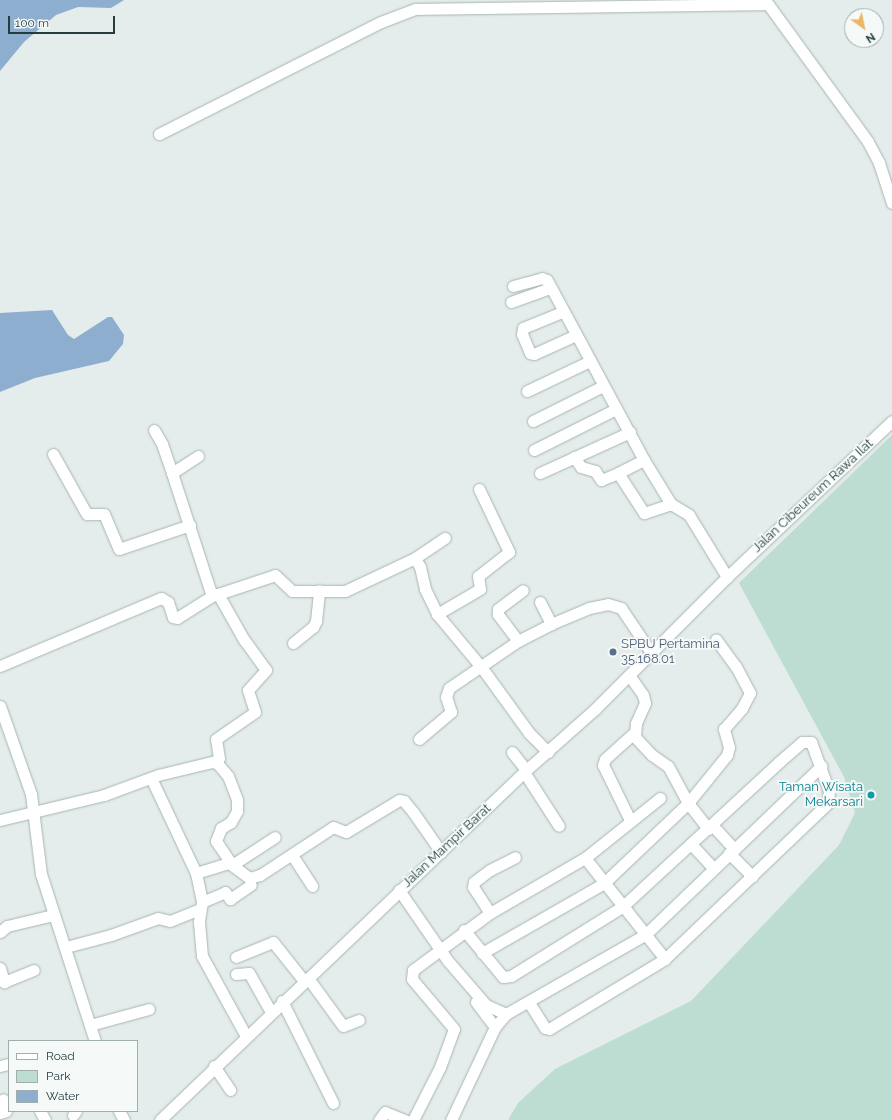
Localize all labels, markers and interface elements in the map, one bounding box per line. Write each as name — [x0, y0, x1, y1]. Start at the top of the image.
scale bar — [10, 8, 117, 34]
north arrow — [844, 8, 884, 48]
text: 100 m — [15, 16, 49, 30]
text: N — [863, 30, 877, 45]
street label: Jalan Cibeureum Rawa Ilat — [750, 436, 876, 556]
place label: SPBU Pertamina 35.168.01 — [621, 637, 720, 668]
marker: SPBU Pertamina 35.168.01 — [608, 647, 618, 657]
place label: Taman Wisata Mekarsari — [778, 780, 863, 811]
marker: Taman Wisata Mekarsari — [866, 790, 876, 800]
street label: Jalan Mampir Barat — [399, 801, 495, 891]
legend — [8, 1040, 138, 1112]
text: Road — [46, 1049, 75, 1063]
text: Park — [46, 1069, 71, 1083]
text: Water — [46, 1089, 80, 1103]

